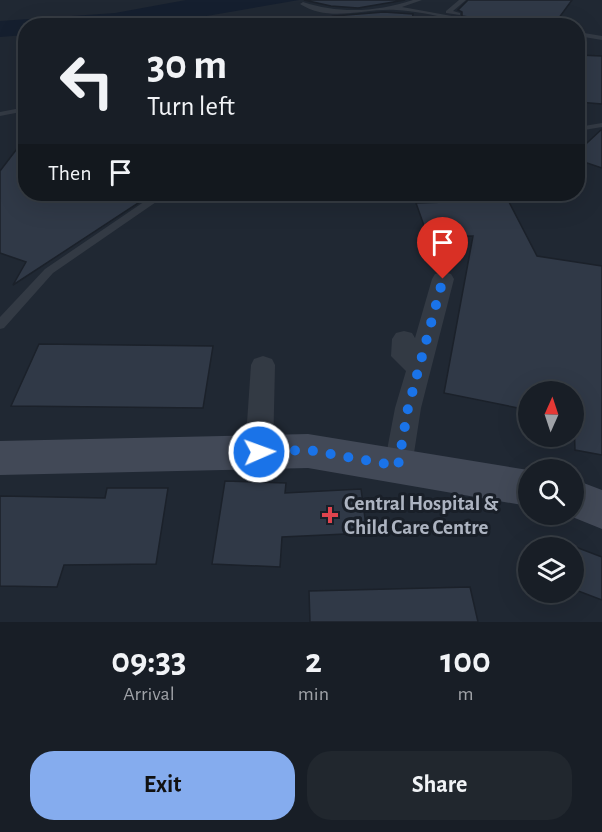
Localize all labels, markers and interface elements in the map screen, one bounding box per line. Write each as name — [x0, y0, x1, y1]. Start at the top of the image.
icon: left — [48, 42, 126, 120]
text: 30 m — [147, 44, 227, 86]
text: Turn left — [147, 93, 235, 120]
icon: arrive — [104, 156, 137, 189]
text: Then — [48, 162, 92, 184]
pin — [417, 217, 468, 279]
icon: arrive — [426, 226, 459, 259]
north arrow — [518, 381, 584, 447]
map controls — [518, 381, 584, 603]
position arrow — [227, 420, 291, 484]
button: search — [518, 459, 584, 525]
place label: Central Hospital & Child Care Centre — [344, 493, 498, 538]
marker: Central Hospital & Child Care Centre — [321, 506, 339, 524]
button: layers — [518, 537, 584, 603]
text: 09:33 — [111, 643, 187, 679]
text: 2 — [305, 643, 322, 679]
text: 100 — [440, 643, 491, 679]
text: Arrival — [123, 684, 175, 704]
text: min — [298, 684, 329, 704]
text: m — [457, 684, 473, 704]
button: Exit — [30, 751, 295, 820]
button: Share — [307, 751, 572, 820]

